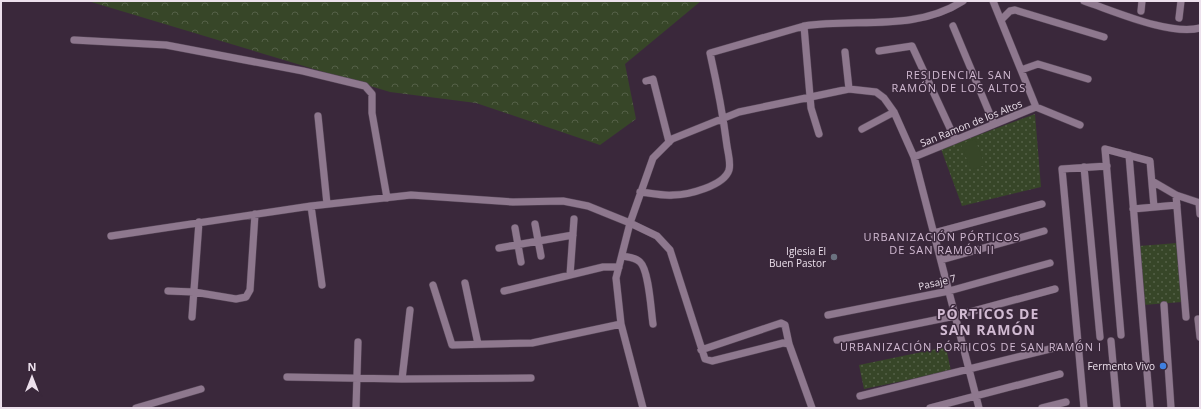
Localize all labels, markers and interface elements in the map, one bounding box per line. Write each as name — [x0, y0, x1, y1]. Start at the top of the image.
district label: RESIDENCIAL SAN RAMÓN DE LOS ALTOS — [892, 67, 1026, 95]
street label: San Ramon de los Altos — [918, 96, 1024, 150]
district label: URBANIZACIÓN PÓRTICOS DE SAN RAMÓN II — [864, 229, 1020, 257]
place label: Iglesia El Buen Pastor — [769, 244, 826, 270]
marker: Iglesia El Buen Pastor — [829, 252, 839, 262]
street label: Pasaje 7 — [917, 271, 958, 293]
district label: PÓRTICOS DE SAN RAMÓN — [937, 304, 1039, 339]
district label: URBANIZACIÓN PÓRTICOS DE SAN RAMÓN I — [840, 339, 1102, 354]
north arrow — [12, 357, 52, 397]
text: N — [28, 359, 36, 374]
place label: Fermento Vivo — [1087, 359, 1155, 373]
marker: Fermento Vivo — [1158, 361, 1168, 371]

